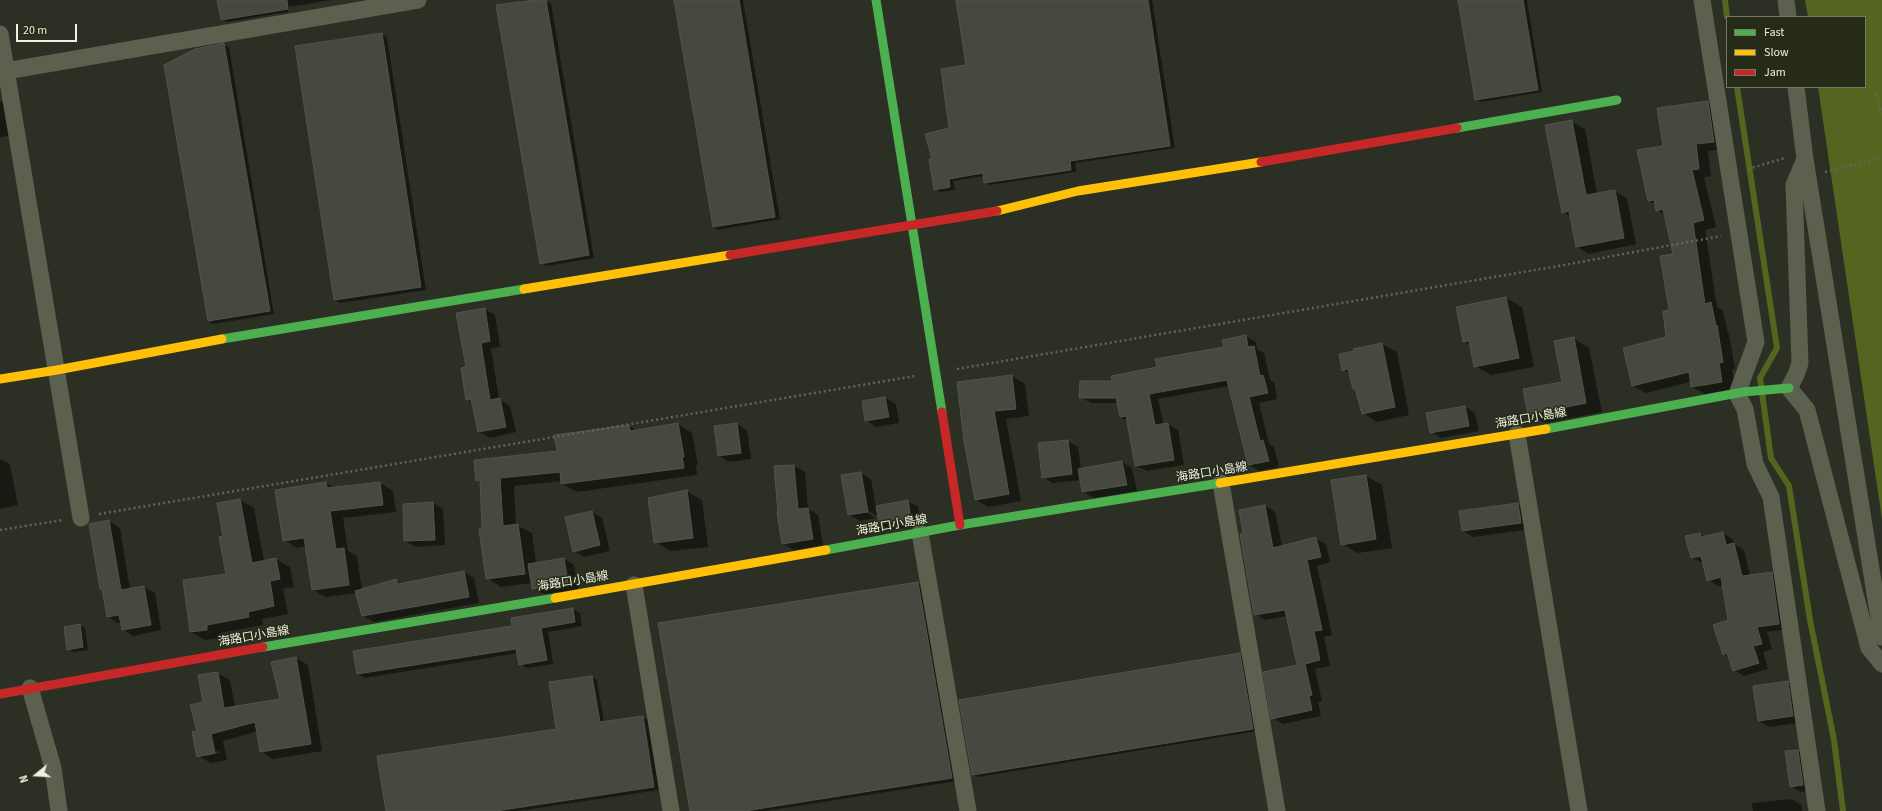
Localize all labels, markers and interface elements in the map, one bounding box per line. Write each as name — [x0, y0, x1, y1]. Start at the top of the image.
scale bar — [18, 16, 79, 42]
legend — [1726, 16, 1866, 88]
text: 20 m — [23, 22, 47, 39]
text: Fast — [1764, 24, 1784, 41]
text: Slow — [1764, 44, 1789, 61]
text: Jam — [1764, 64, 1786, 81]
street label: 海路口小島線 — [1494, 406, 1568, 432]
street label: 海路口小島線 — [1175, 460, 1249, 486]
street label: 海路口小島線 — [855, 513, 929, 539]
street label: 海路口小島線 — [536, 569, 610, 595]
street label: 海路口小島線 — [217, 624, 291, 650]
north arrow — [16, 755, 56, 795]
text: N — [16, 773, 32, 785]

